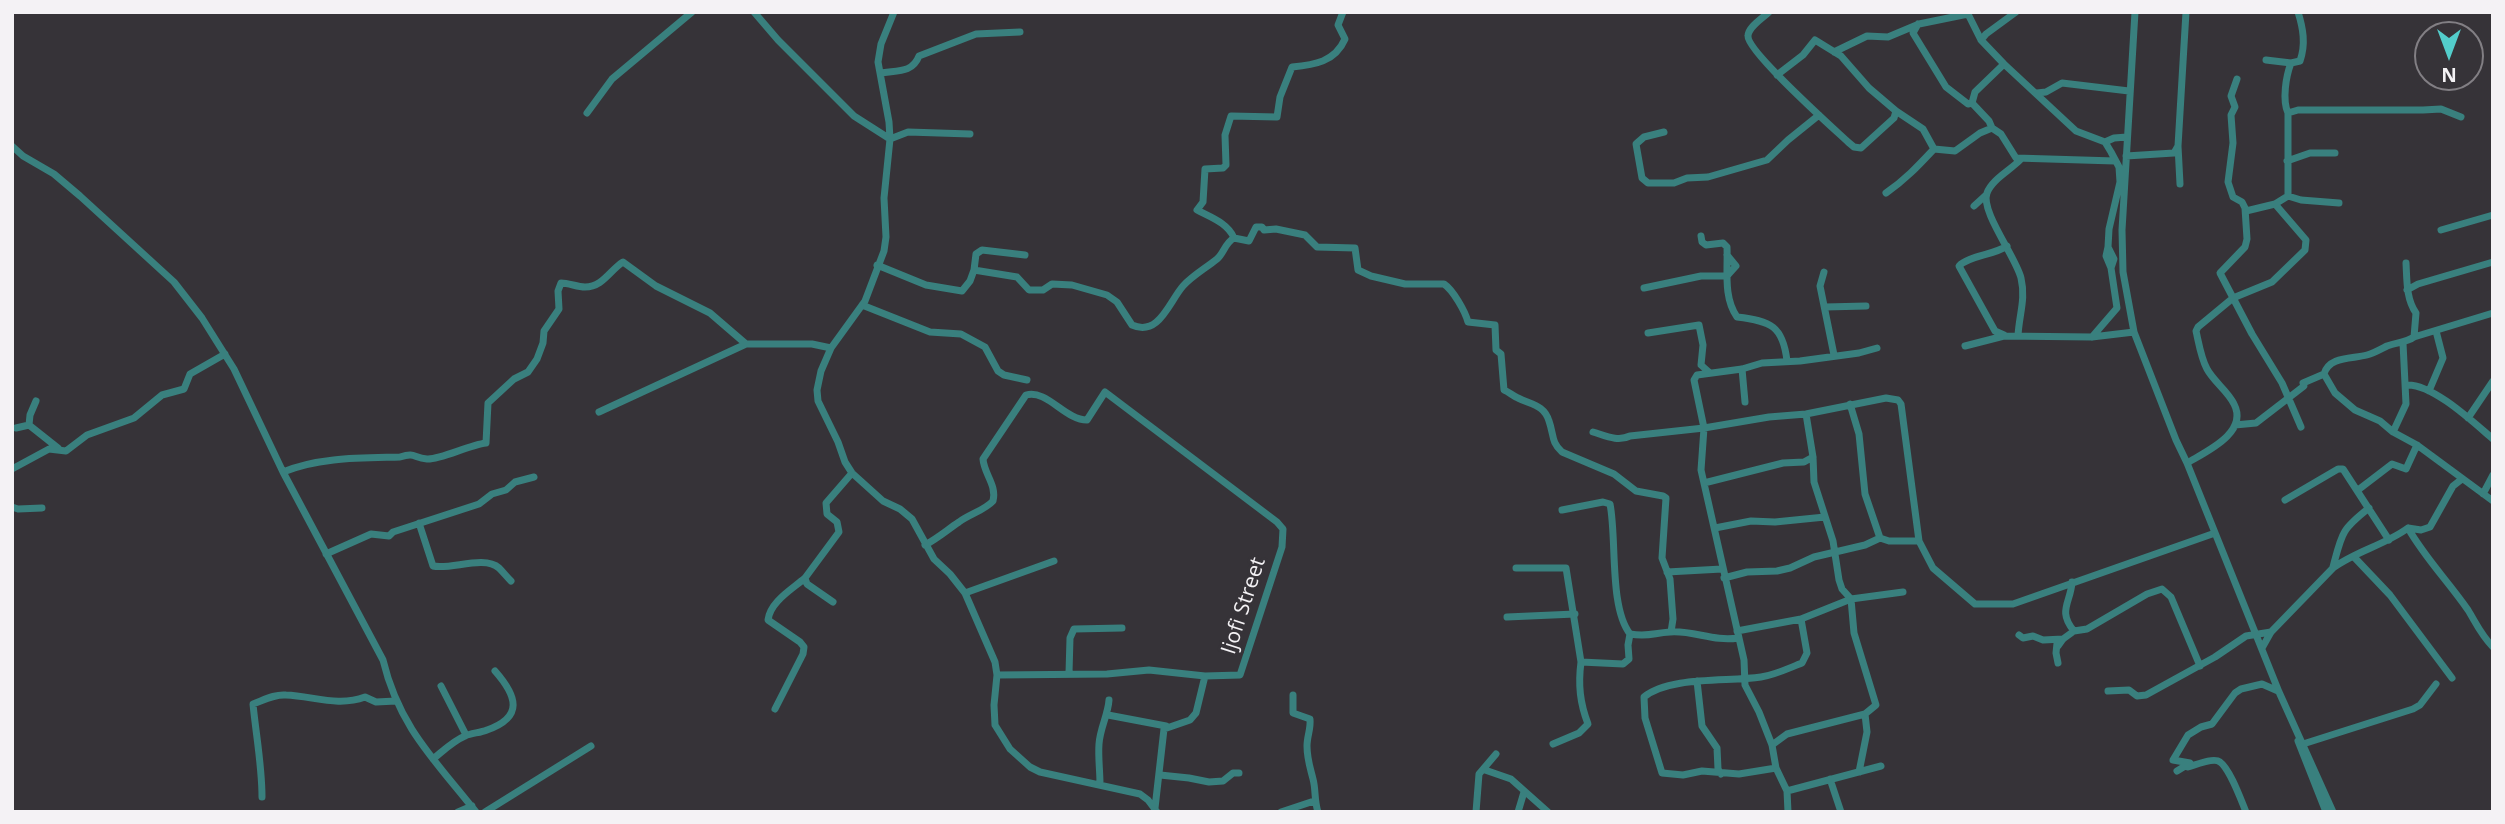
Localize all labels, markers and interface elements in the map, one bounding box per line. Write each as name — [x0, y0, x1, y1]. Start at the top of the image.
north arrow — [2414, 21, 2484, 91]
text: N — [2441, 62, 2457, 88]
street label: Ijofi Street — [1217, 554, 1271, 658]

